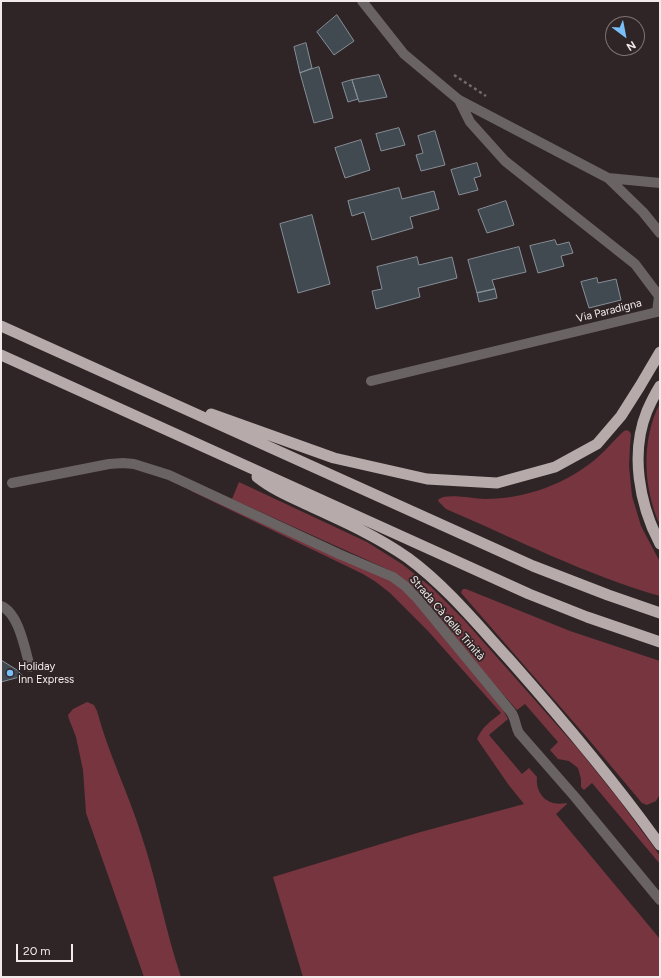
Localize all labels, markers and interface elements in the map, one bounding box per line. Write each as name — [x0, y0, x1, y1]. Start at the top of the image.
north arrow — [605, 16, 645, 56]
text: N — [624, 38, 638, 54]
street label: Via Paradigna — [575, 297, 643, 325]
street label: Strada Cà delle Trinità — [407, 573, 487, 663]
place label: Holiday Inn Express — [18, 660, 74, 686]
marker: Holiday Inn Express — [5, 668, 15, 678]
scale bar — [18, 936, 75, 962]
text: 20 m — [23, 944, 51, 958]

